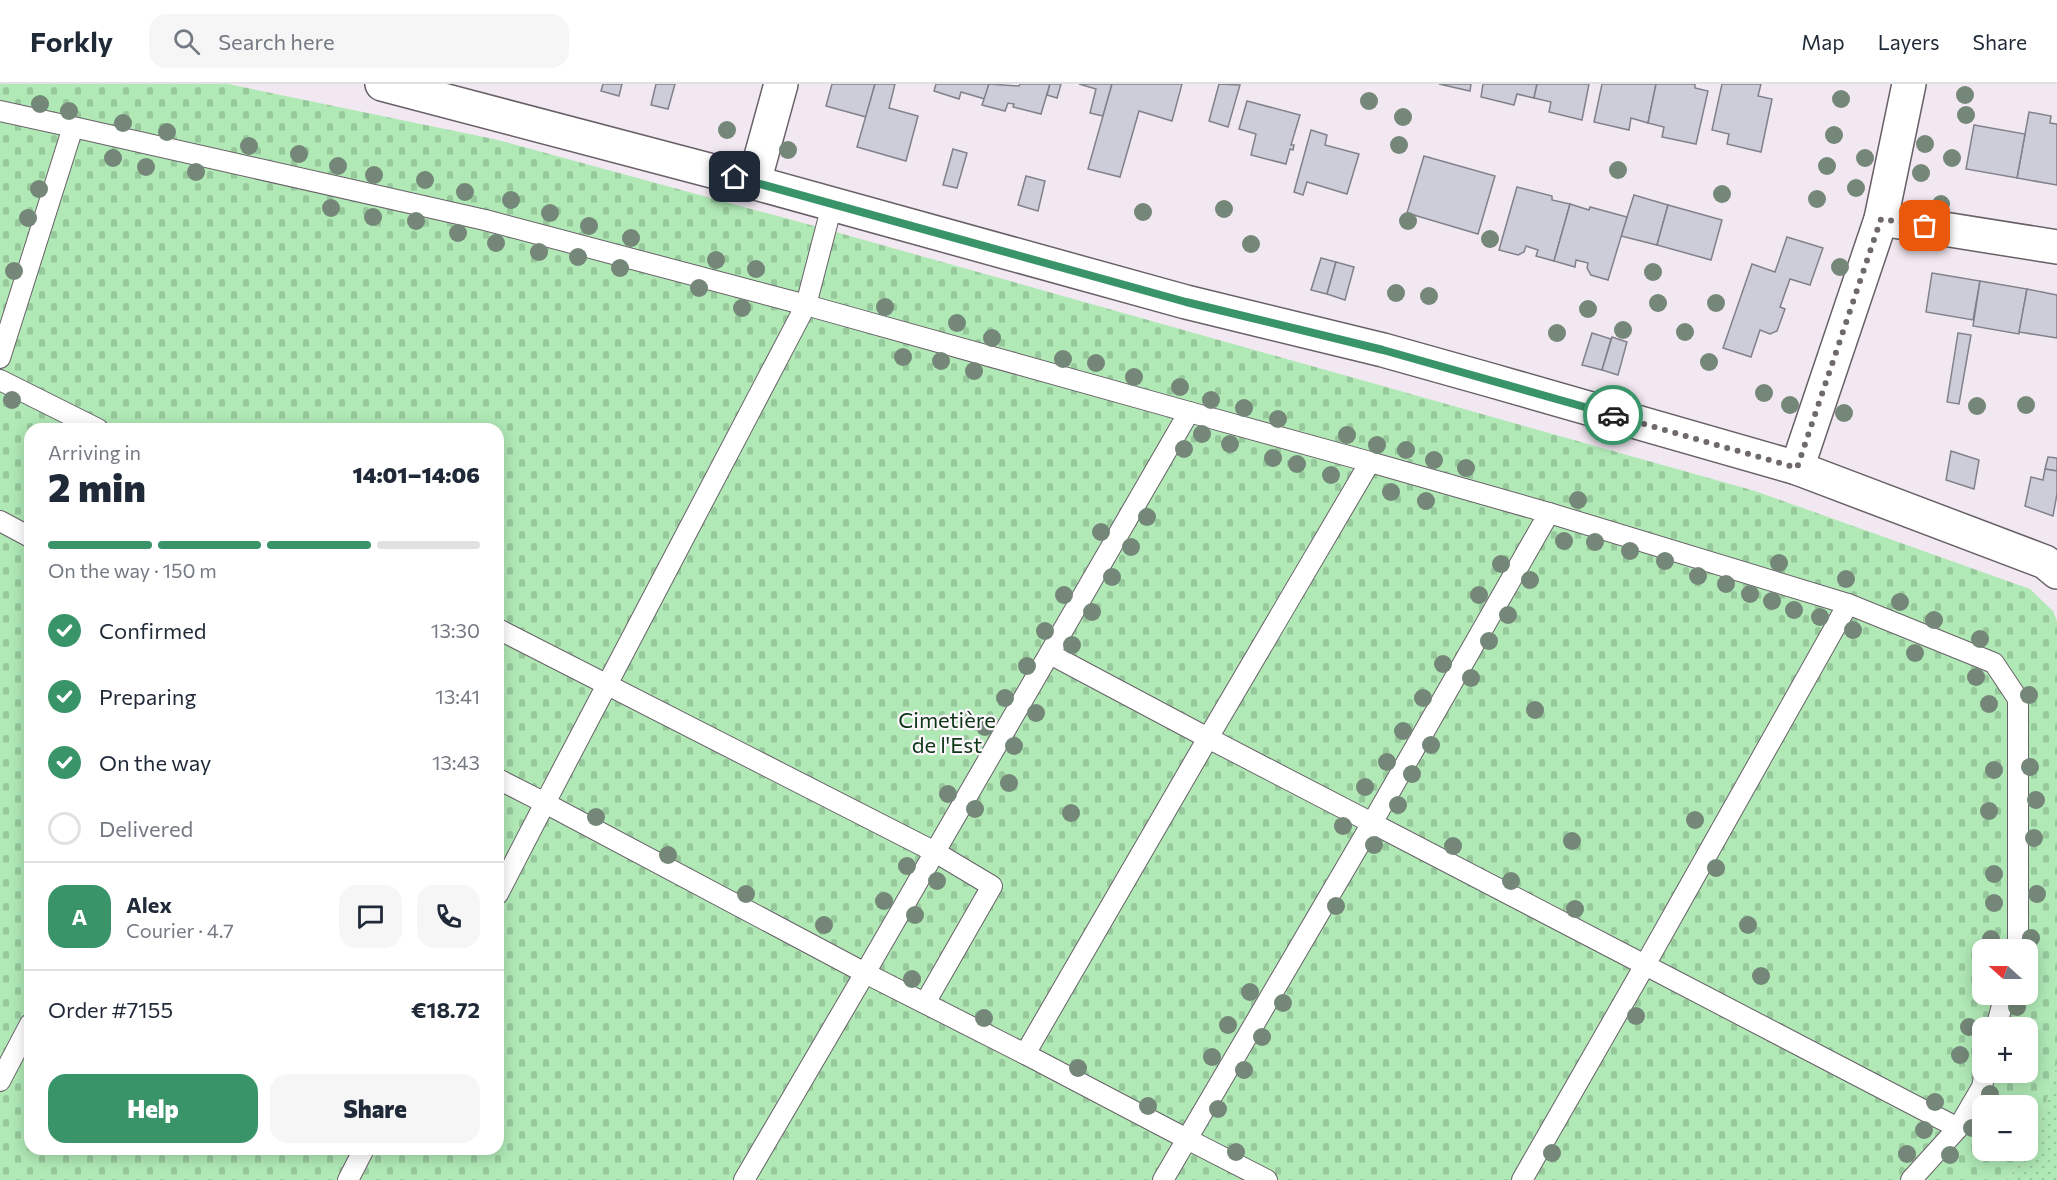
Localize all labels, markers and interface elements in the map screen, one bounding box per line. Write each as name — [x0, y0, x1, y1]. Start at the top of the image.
search box — [149, 14, 569, 68]
text: Forkly — [30, 24, 113, 58]
icon: search — [170, 25, 203, 58]
text: Search here — [218, 28, 335, 55]
text: Map — [1801, 29, 1845, 54]
text: Layers — [1878, 29, 1940, 54]
text: Share — [1973, 29, 2027, 54]
pin — [709, 151, 760, 202]
icon: home — [718, 160, 751, 193]
pin — [1899, 200, 1950, 251]
icon: bag — [1908, 209, 1941, 242]
courier — [1583, 385, 1643, 445]
icon: car — [1597, 399, 1630, 432]
text: Arriving in — [48, 440, 141, 464]
text: 14:01–14:06 — [353, 461, 480, 488]
text: 2 min — [48, 462, 146, 510]
text: On the way · 150 m — [48, 558, 217, 582]
icon: check — [48, 614, 81, 647]
text: Confirmed — [99, 617, 206, 644]
text: 13:30 — [431, 618, 480, 642]
icon: check — [48, 680, 81, 713]
text: Preparing — [99, 683, 196, 710]
text: 13:41 — [435, 684, 480, 708]
park label: Cimetière de l'Est — [898, 706, 996, 758]
icon: check — [48, 746, 81, 779]
text: On the way — [99, 749, 211, 776]
text: 13:43 — [432, 750, 480, 774]
text: Delivered — [99, 815, 193, 842]
button: chat — [339, 885, 402, 948]
button: phone — [417, 885, 480, 948]
text: Alex — [126, 891, 172, 918]
text: A — [72, 903, 87, 930]
text: Courier · 4.7 — [126, 918, 234, 942]
north arrow — [1972, 939, 2038, 1005]
map controls — [1972, 939, 2038, 1161]
text: Order #7155 — [48, 996, 173, 1023]
text: €18.72 — [411, 996, 480, 1023]
button: + — [1972, 1017, 2038, 1083]
button: Help — [48, 1074, 258, 1143]
button: Share — [270, 1074, 480, 1143]
button: − — [1972, 1095, 2038, 1161]

